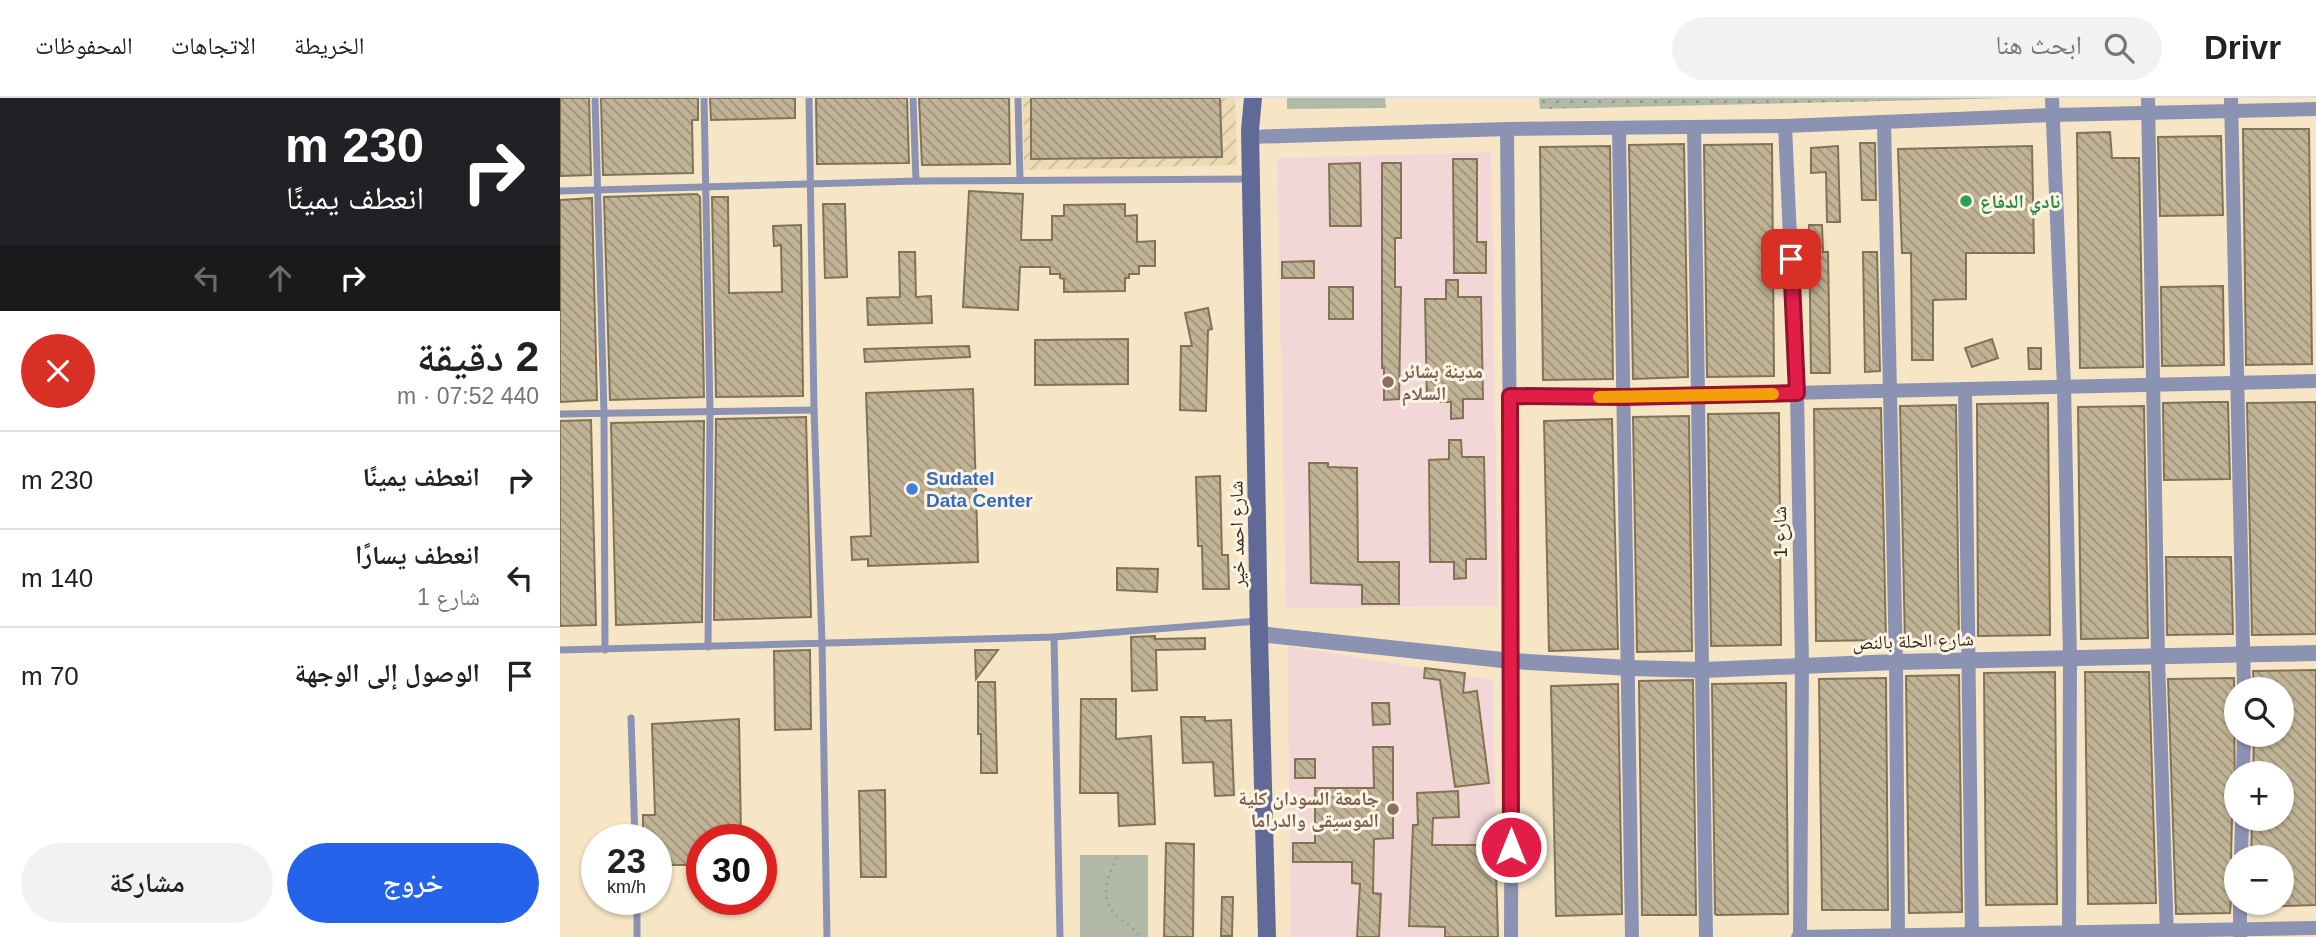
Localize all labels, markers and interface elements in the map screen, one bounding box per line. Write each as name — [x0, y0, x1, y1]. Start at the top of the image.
search box — [1672, 17, 2162, 80]
icon: search — [2100, 29, 2138, 67]
text: Drivr — [2204, 29, 2281, 66]
text: ابحث هنا — [1995, 30, 2082, 60]
text: المحفوظات — [35, 32, 133, 59]
text: الاتجاهات — [171, 32, 256, 59]
text: الخريطة — [294, 32, 365, 59]
text: 230 m — [285, 118, 424, 172]
icon: right — [448, 126, 539, 217]
text: انعطف يمينًا — [286, 180, 424, 216]
place label: نادي الدفاع — [1980, 191, 2060, 216]
marker: نادي الدفاع — [1958, 193, 1974, 209]
pin — [1761, 229, 1821, 289]
icon: arrive — [1772, 240, 1810, 278]
icon: left — [188, 259, 226, 297]
icon: ahead — [261, 259, 299, 297]
icon: right — [334, 259, 372, 297]
text: 2 دقيقة — [417, 333, 539, 380]
button: close — [21, 334, 95, 408]
place label: مدينة بشائر السلام — [1401, 361, 1483, 407]
marker: مدينة بشائر السلام — [1380, 374, 1396, 390]
text: 440 m · 07:52 — [397, 383, 539, 409]
icon: right — [501, 461, 539, 499]
text: انعطف يمينًا — [363, 462, 480, 492]
text: 230 m — [21, 465, 93, 495]
place label: Sudatel Data Center — [926, 468, 1033, 511]
street label: شارع احمد خير — [1226, 480, 1249, 589]
marker: Sudatel Data Center — [904, 481, 920, 497]
street label: شارع 1 — [1769, 506, 1792, 558]
text: انعطف يسارًا — [355, 540, 480, 570]
icon: left — [501, 559, 539, 597]
text: 140 m — [21, 563, 93, 593]
text: شارع 1 — [417, 584, 480, 610]
street label: شارع الحلة بالنص — [1852, 628, 1974, 655]
icon: arrive — [501, 657, 539, 695]
text: الوصول إلى الوجهة — [295, 658, 480, 688]
text: 70 m — [21, 661, 79, 691]
map controls — [2224, 677, 2294, 915]
button: search — [2224, 677, 2294, 747]
button: + — [2224, 761, 2294, 831]
place label: جامعة السودان كلية الموسيقى والدراما — [1238, 788, 1379, 832]
marker: جامعة السودان كلية الموسيقى والدراما — [1385, 801, 1401, 817]
position arrow — [1474, 810, 1548, 884]
speed limit sign: 30 — [686, 824, 777, 915]
text: 23 — [607, 841, 646, 880]
button: مشاركة — [21, 843, 273, 923]
button: خروج — [287, 843, 539, 923]
button: − — [2224, 845, 2294, 915]
text: km/h — [607, 877, 646, 897]

